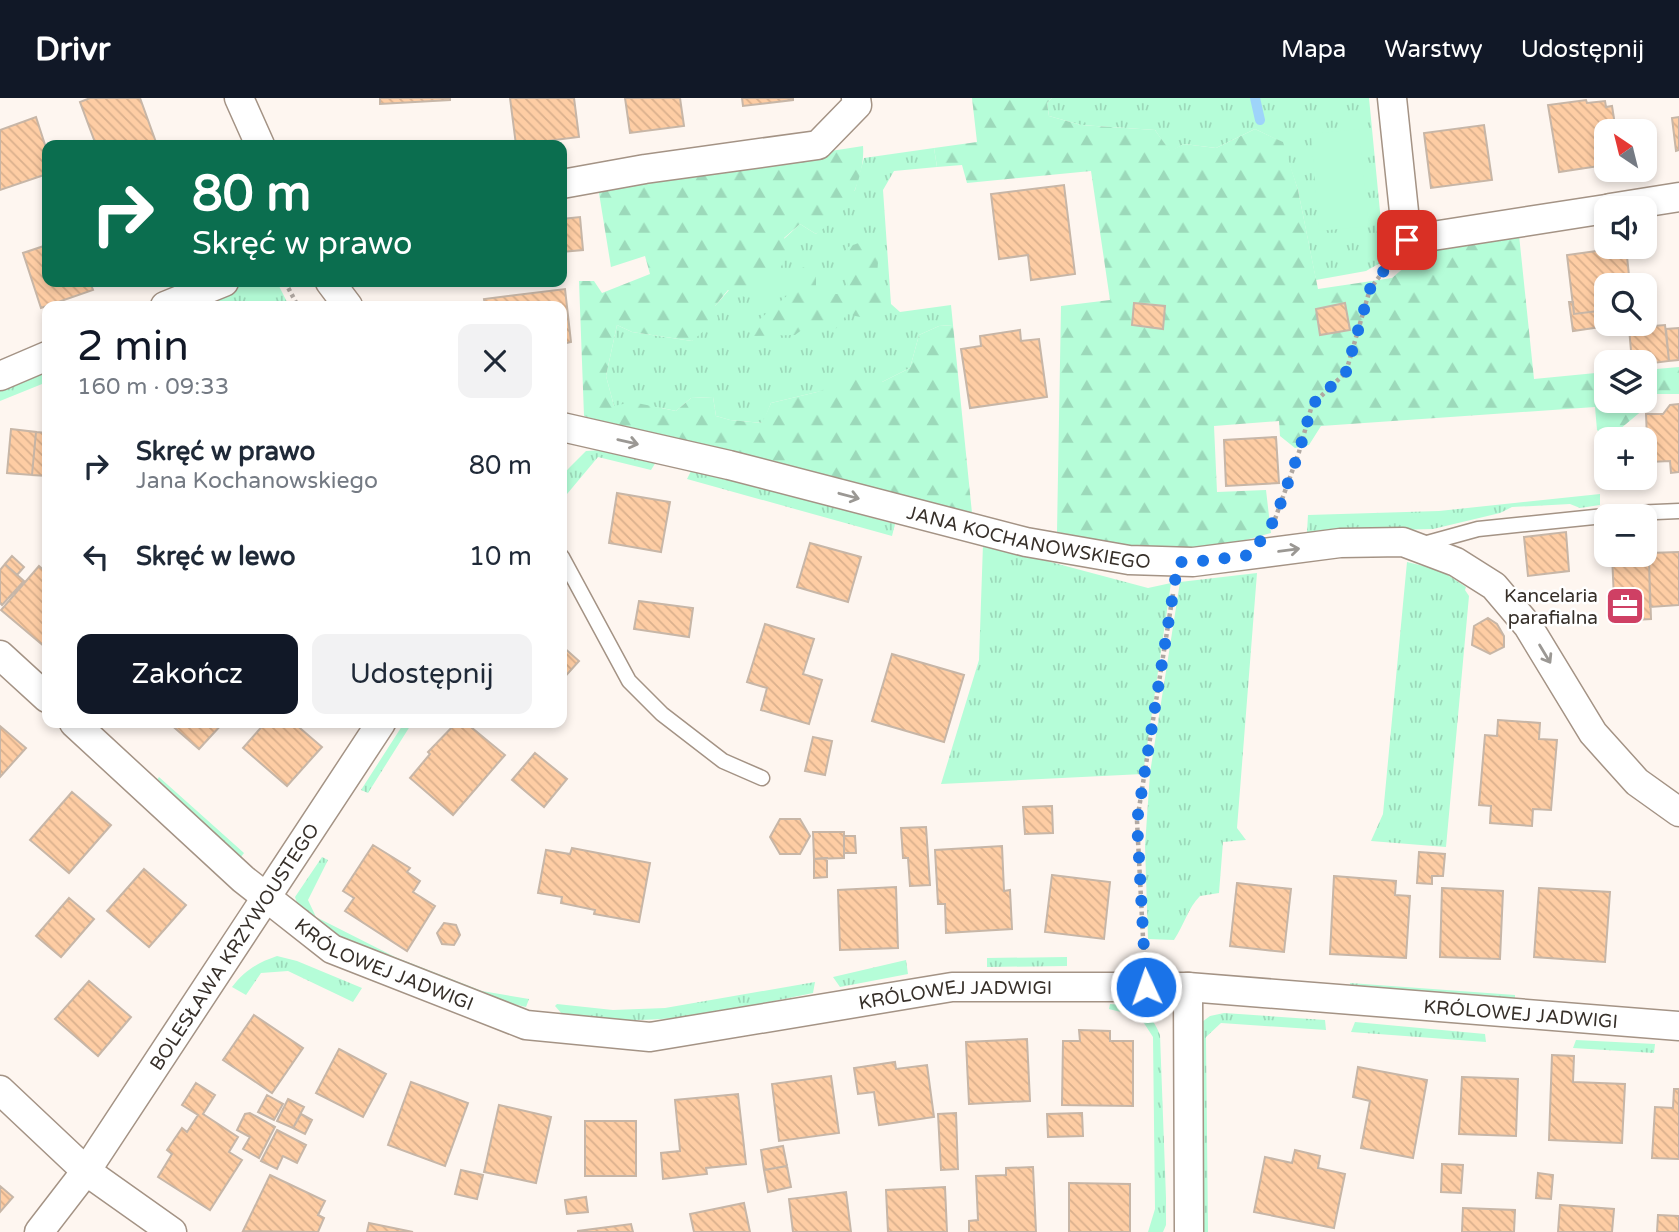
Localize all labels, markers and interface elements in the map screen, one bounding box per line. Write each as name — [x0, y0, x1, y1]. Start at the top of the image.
text: Drivr — [35, 30, 110, 69]
text: Mapa — [1281, 35, 1346, 64]
text: Warstwy — [1384, 35, 1483, 64]
text: Udostępnij — [1521, 35, 1644, 64]
north arrow — [1594, 119, 1657, 182]
map controls — [1594, 119, 1657, 567]
text: 80 m — [192, 165, 311, 224]
icon: right — [77, 168, 168, 259]
button: sound — [1594, 196, 1657, 259]
pin — [1377, 210, 1437, 270]
icon: arrive — [1388, 221, 1426, 259]
text: Skręć w prawo — [192, 225, 413, 263]
button: search — [1594, 273, 1657, 336]
text: 2 min — [77, 321, 189, 372]
button: close — [458, 324, 532, 398]
button: layers — [1594, 350, 1657, 413]
text: 160 m · 09:33 — [77, 373, 229, 401]
button: + — [1594, 427, 1657, 490]
text: Skręć w prawo — [136, 436, 315, 467]
one-way arrow — [616, 436, 639, 449]
icon: right — [77, 447, 115, 485]
text: 80 m — [469, 450, 532, 481]
text: Jana Kochanowskiego — [136, 467, 378, 495]
one-way arrow — [838, 491, 860, 504]
street label: JANA KOCHANOWSKIEGO — [905, 502, 1151, 573]
button: − — [1594, 504, 1657, 567]
icon: left — [77, 538, 115, 576]
text: Skręć w lewo — [136, 541, 296, 572]
text: 10 m — [469, 541, 532, 572]
one-way arrow — [1277, 543, 1300, 556]
place label: Kancelaria parafialna — [1504, 585, 1598, 629]
office icon: Kancelaria parafialna — [1604, 585, 1646, 627]
button: Zakończ — [77, 634, 298, 714]
button: Udostępnij — [312, 634, 532, 714]
one-way arrow — [1538, 643, 1552, 663]
street label: BOLESŁAWA KRZYWOUSTEGO — [146, 819, 324, 1074]
street label: KRÓLOWEJ JADWIGI — [290, 914, 477, 1015]
position arrow — [1109, 950, 1183, 1024]
street label: KRÓLOWEJ JADWIGI — [857, 976, 1052, 1014]
street label: KRÓLOWEJ JADWIGI — [1423, 996, 1619, 1033]

